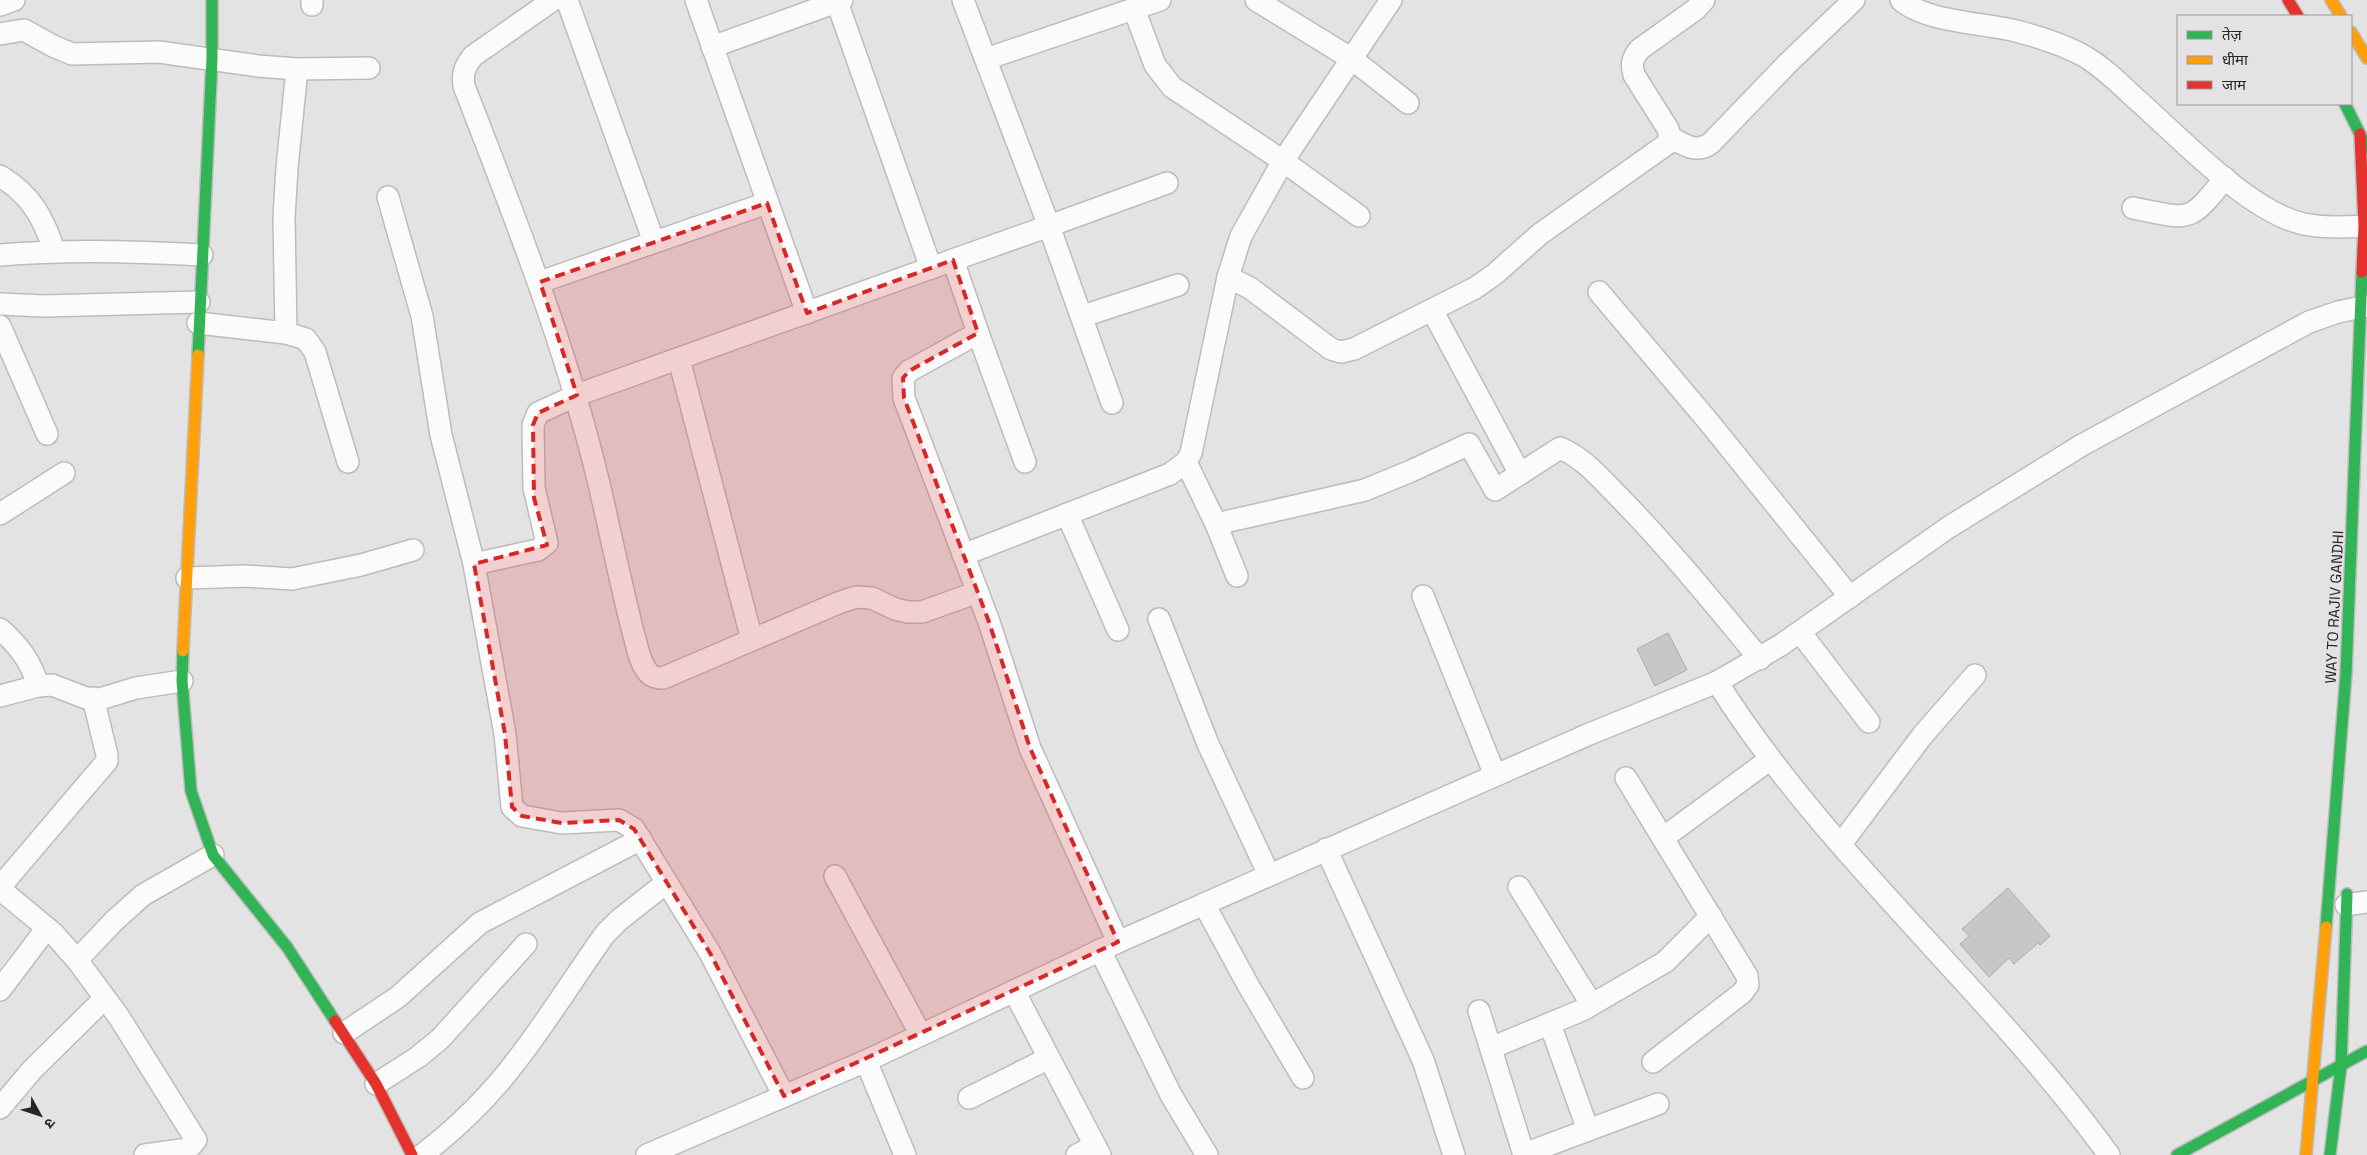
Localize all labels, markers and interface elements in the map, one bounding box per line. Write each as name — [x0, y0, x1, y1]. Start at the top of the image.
legend — [2177, 15, 2352, 105]
text: तेज़ — [2222, 25, 2243, 44]
text: धीमा — [2222, 50, 2249, 69]
text: जाम — [2222, 75, 2247, 94]
street label: WAY TO RAJIV GANDHI — [2321, 530, 2347, 684]
north arrow — [15, 1090, 65, 1140]
text: उ — [40, 1114, 59, 1133]

